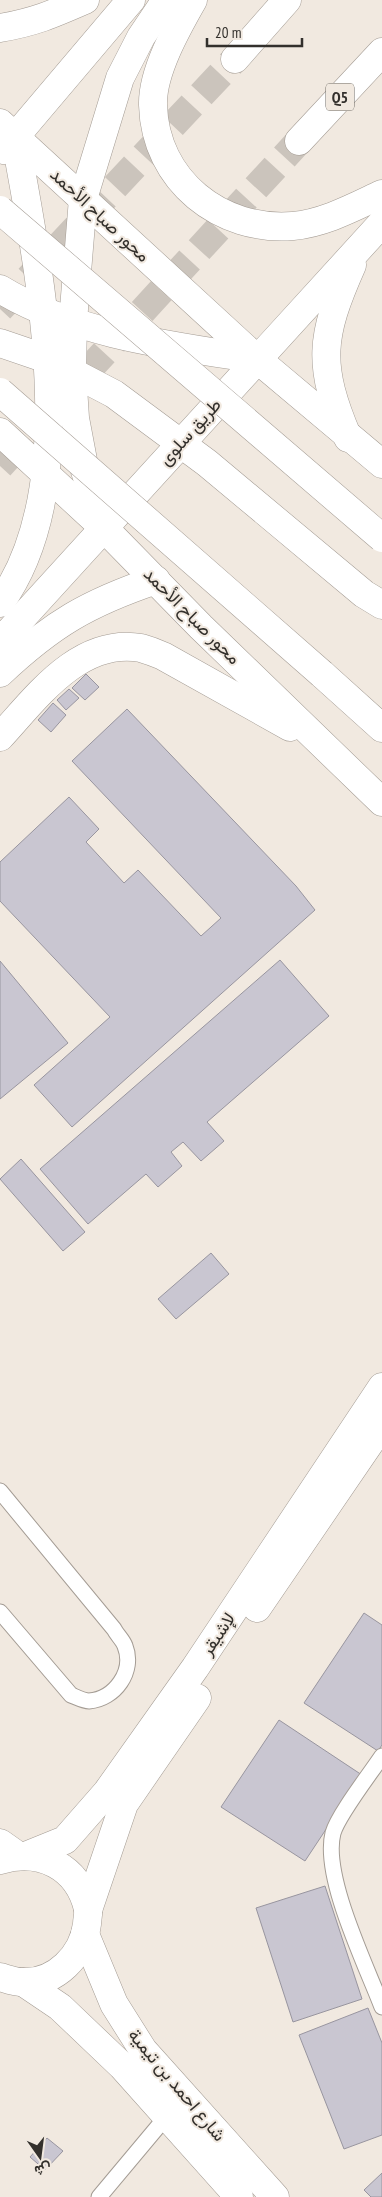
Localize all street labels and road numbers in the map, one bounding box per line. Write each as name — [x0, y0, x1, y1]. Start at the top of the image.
road number: Q5 — [326, 84, 354, 110]
street label: محور صباح الأحمد — [45, 163, 155, 267]
street label: طريق سلوى — [153, 393, 226, 470]
street label: محور صباح الأحمد — [138, 562, 246, 670]
street label: لإشيقر — [194, 1608, 241, 1661]
street label: شارع احمد بن تيمية — [123, 2024, 231, 2146]

